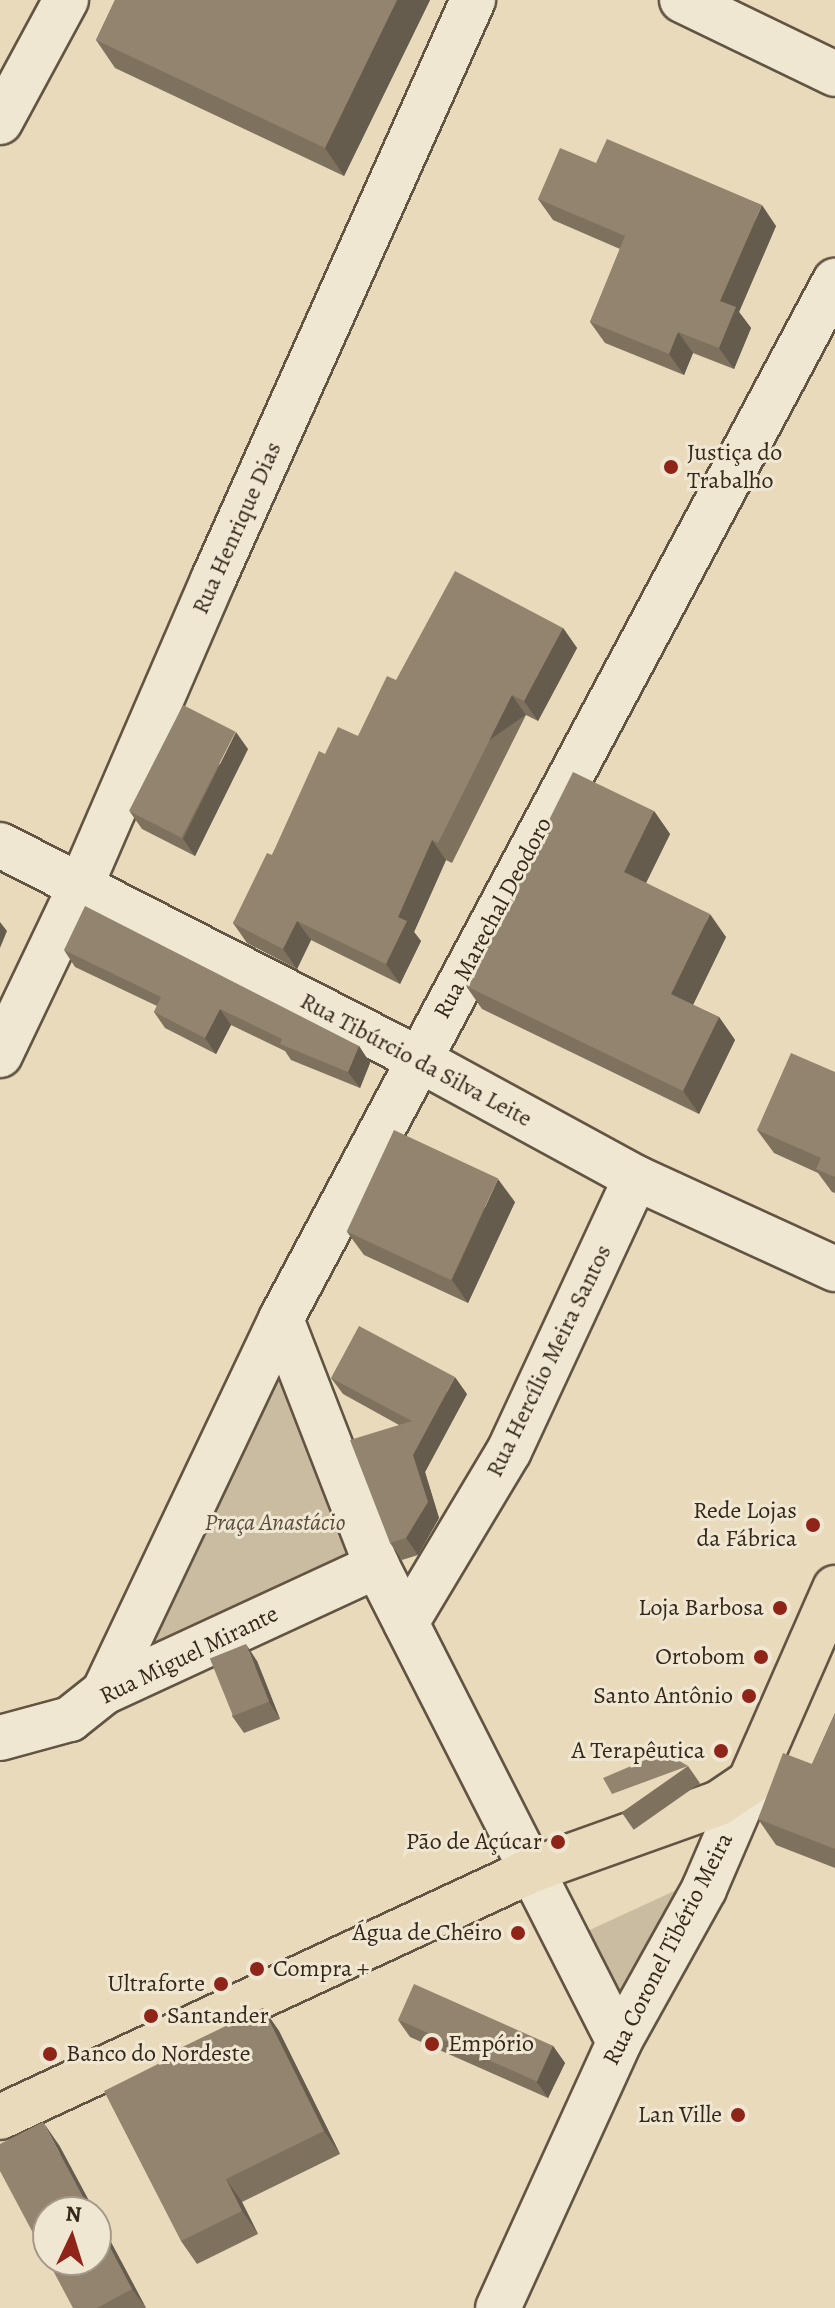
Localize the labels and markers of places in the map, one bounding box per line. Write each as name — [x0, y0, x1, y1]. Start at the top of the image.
place label: Justiça do Trabalho — [687, 439, 782, 495]
marker: Justiça do Trabalho — [662, 458, 680, 476]
place label: Rede Lojas da Fábrica — [693, 1497, 797, 1553]
marker: Rede Lojas da Fábrica — [804, 1516, 822, 1534]
place label: Loja Barbosa — [638, 1594, 764, 1622]
marker: Loja Barbosa — [771, 1599, 789, 1617]
place label: Ortobom — [655, 1643, 745, 1671]
marker: Ortobom — [752, 1648, 770, 1666]
place label: Santo Antônio — [593, 1682, 733, 1710]
marker: Santo Antônio — [740, 1687, 758, 1705]
place label: A Terapêutica — [571, 1737, 705, 1765]
marker: A Terapêutica — [712, 1742, 730, 1760]
place label: Pão de Açúcar — [406, 1828, 542, 1856]
marker: Pão de Açúcar — [549, 1833, 567, 1851]
place label: Água de Cheiro — [352, 1919, 502, 1947]
marker: Água de Cheiro — [509, 1924, 527, 1942]
place label: Compra + — [273, 1955, 369, 1983]
marker: Compra + — [248, 1960, 266, 1978]
place label: Ultraforte — [107, 1970, 205, 1998]
marker: Ultraforte — [212, 1975, 230, 1993]
place label: Santander — [167, 2002, 269, 2030]
marker: Santander — [142, 2007, 160, 2025]
place label: Empório — [448, 2030, 534, 2058]
marker: Empório — [423, 2035, 441, 2053]
place label: Banco do Nordeste — [66, 2040, 250, 2068]
marker: Banco do Nordeste — [41, 2045, 59, 2063]
place label: Lan Ville — [638, 2101, 722, 2129]
marker: Lan Ville — [729, 2106, 747, 2124]

